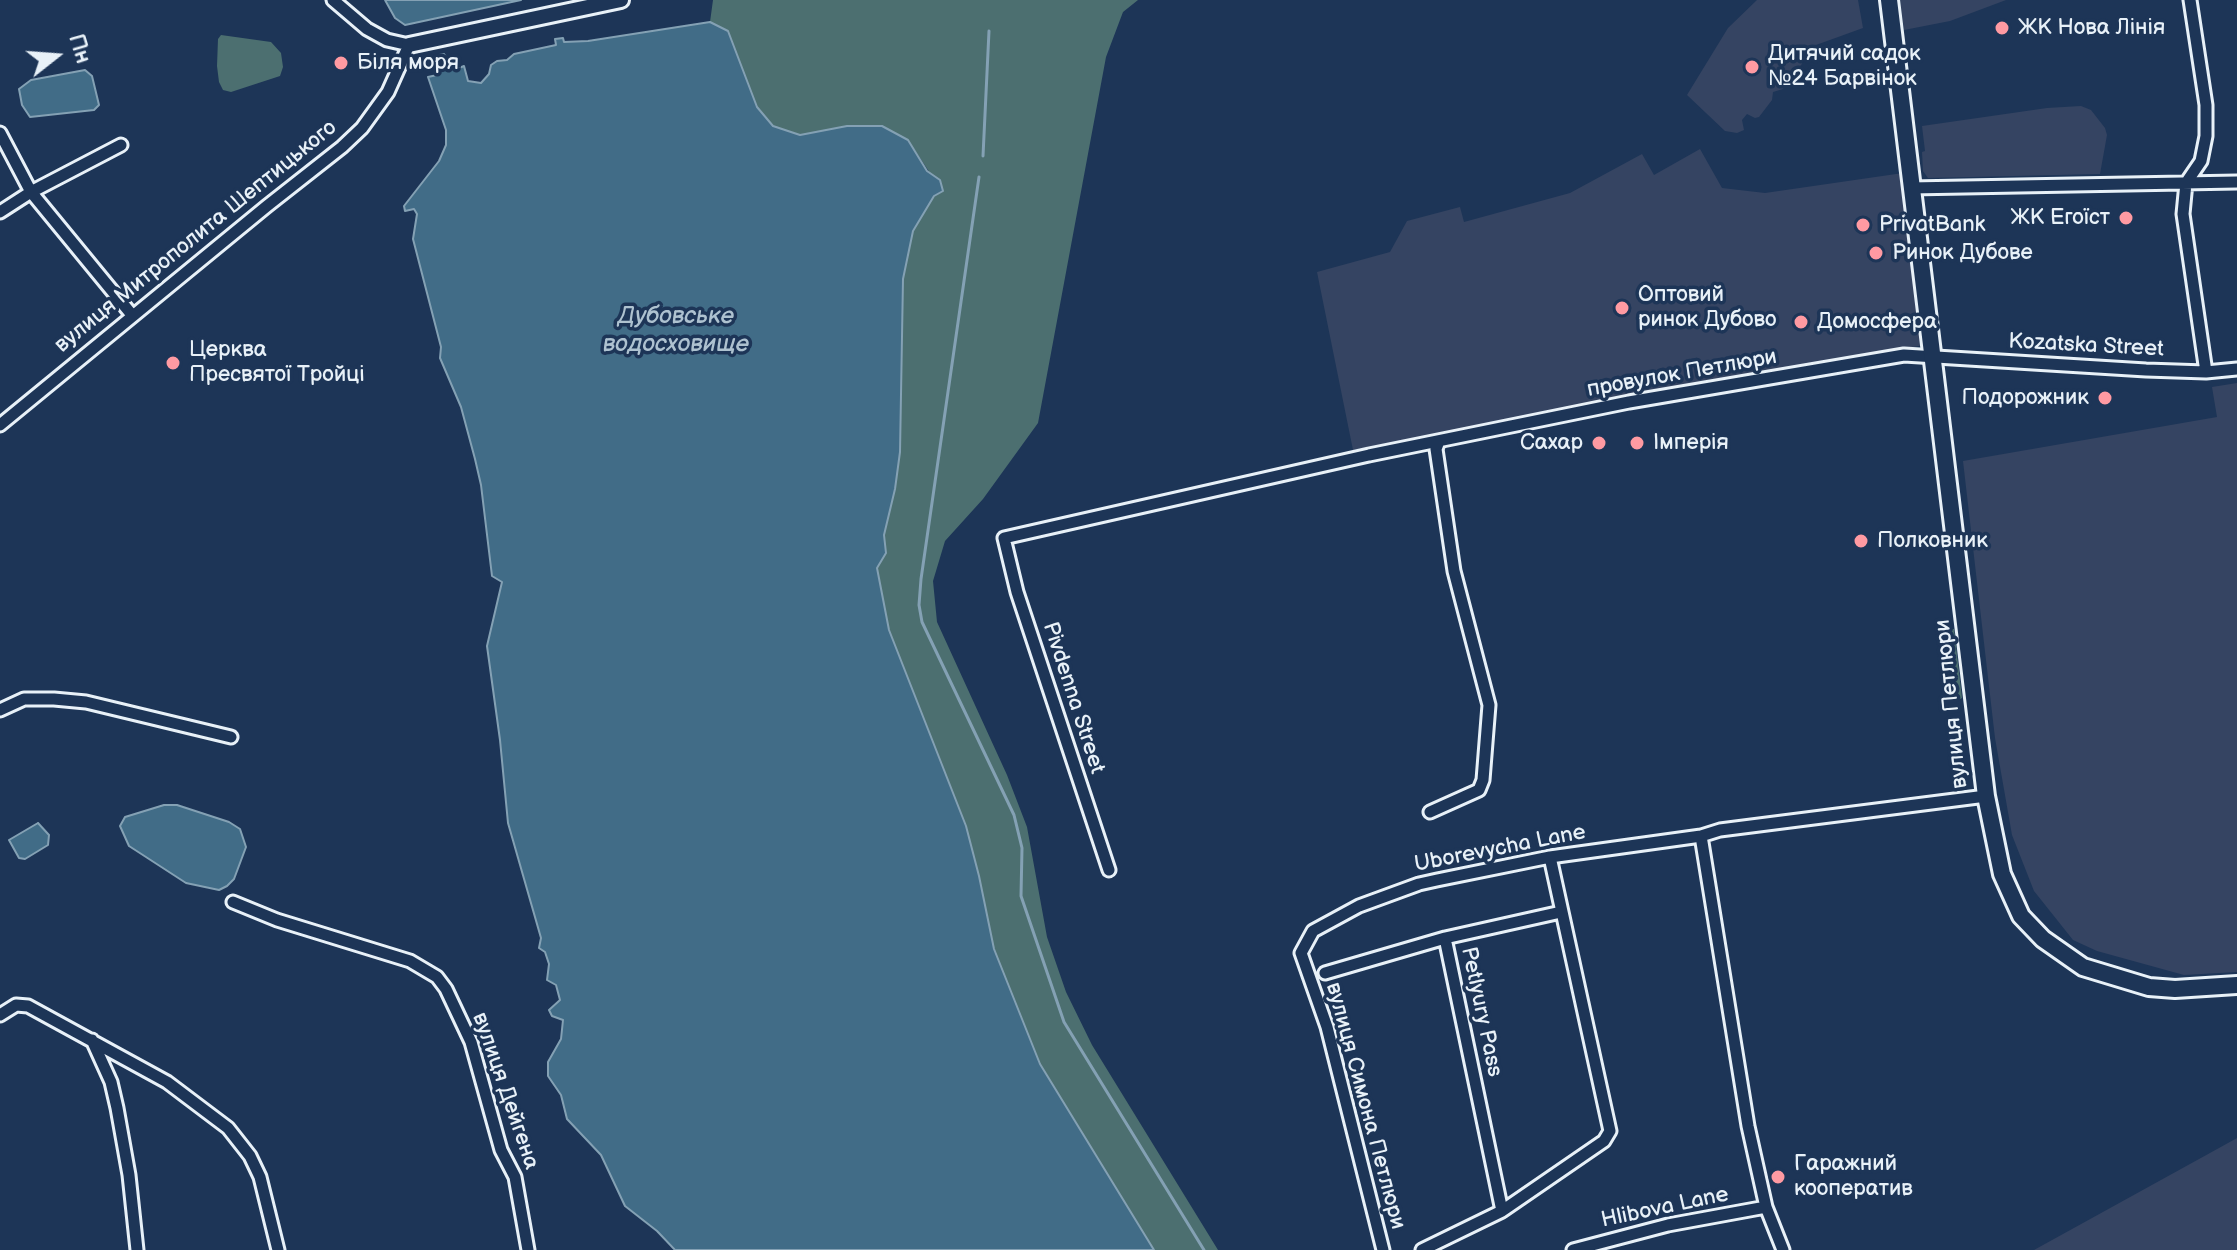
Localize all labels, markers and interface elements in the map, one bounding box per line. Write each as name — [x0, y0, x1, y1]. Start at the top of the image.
place label: ЖК Нова Лінія — [2018, 15, 2165, 41]
north arrow — [16, 16, 96, 96]
marker: ЖК Нова Лінія — [1993, 19, 2011, 37]
text: Пн — [62, 31, 97, 67]
place label: Дитячий садок №24 Барвінок — [1768, 41, 1921, 92]
place label: Біля моря — [357, 50, 459, 76]
marker: Біля моря — [332, 54, 350, 72]
marker: Дитячий садок №24 Барвінок — [1743, 58, 1761, 76]
street label: вулиця Митрополита Шептицького — [50, 115, 342, 359]
place label: ЖК Егоїст — [2010, 205, 2110, 231]
marker: ЖК Егоїст — [2117, 209, 2135, 227]
place label: PrivatBank — [1879, 212, 1985, 238]
marker: PrivatBank — [1854, 216, 1872, 234]
place label: Ринок Дубове — [1892, 240, 2033, 266]
marker: Ринок Дубове — [1867, 244, 1885, 262]
place label: Оптовий ринок Дубово — [1638, 282, 1777, 334]
marker: Оптовий ринок Дубово — [1613, 299, 1631, 317]
water label: Дубовське водосховище — [603, 303, 749, 359]
place label: Домосфера — [1817, 309, 1937, 335]
marker: Домосфера — [1792, 313, 1810, 331]
street label: Kozatska Street — [2008, 329, 2164, 363]
place label: Церква Пресвятої Тройці — [189, 337, 365, 388]
street label: провулок Петлюри — [1585, 344, 1779, 404]
marker: Церква Пресвятої Тройці — [164, 354, 182, 372]
place label: Подорожник — [1962, 385, 2089, 411]
marker: Подорожник — [2096, 389, 2114, 407]
place label: Сахар — [1520, 430, 1583, 456]
place label: Імперія — [1653, 430, 1729, 456]
marker: Сахар — [1590, 434, 1608, 452]
marker: Імперія — [1628, 434, 1646, 452]
place label: Полковник — [1877, 528, 1988, 554]
marker: Полковник — [1852, 532, 1870, 550]
street label: вулиця Петлюри — [1930, 618, 1974, 790]
street label: Pivdenna Street — [1036, 619, 1110, 777]
street label: Uborevycha Lane — [1412, 819, 1588, 879]
street label: Petlyury Pass — [1454, 945, 1508, 1079]
street label: вулиця Симона Петлюри — [1319, 980, 1411, 1232]
street label: вулиця Дейгена — [466, 1009, 544, 1173]
place label: Гаражний кооператив — [1794, 1151, 1913, 1202]
marker: Гаражний кооператив — [1769, 1168, 1787, 1186]
street label: Hlibova Lane — [1599, 1182, 1731, 1234]

